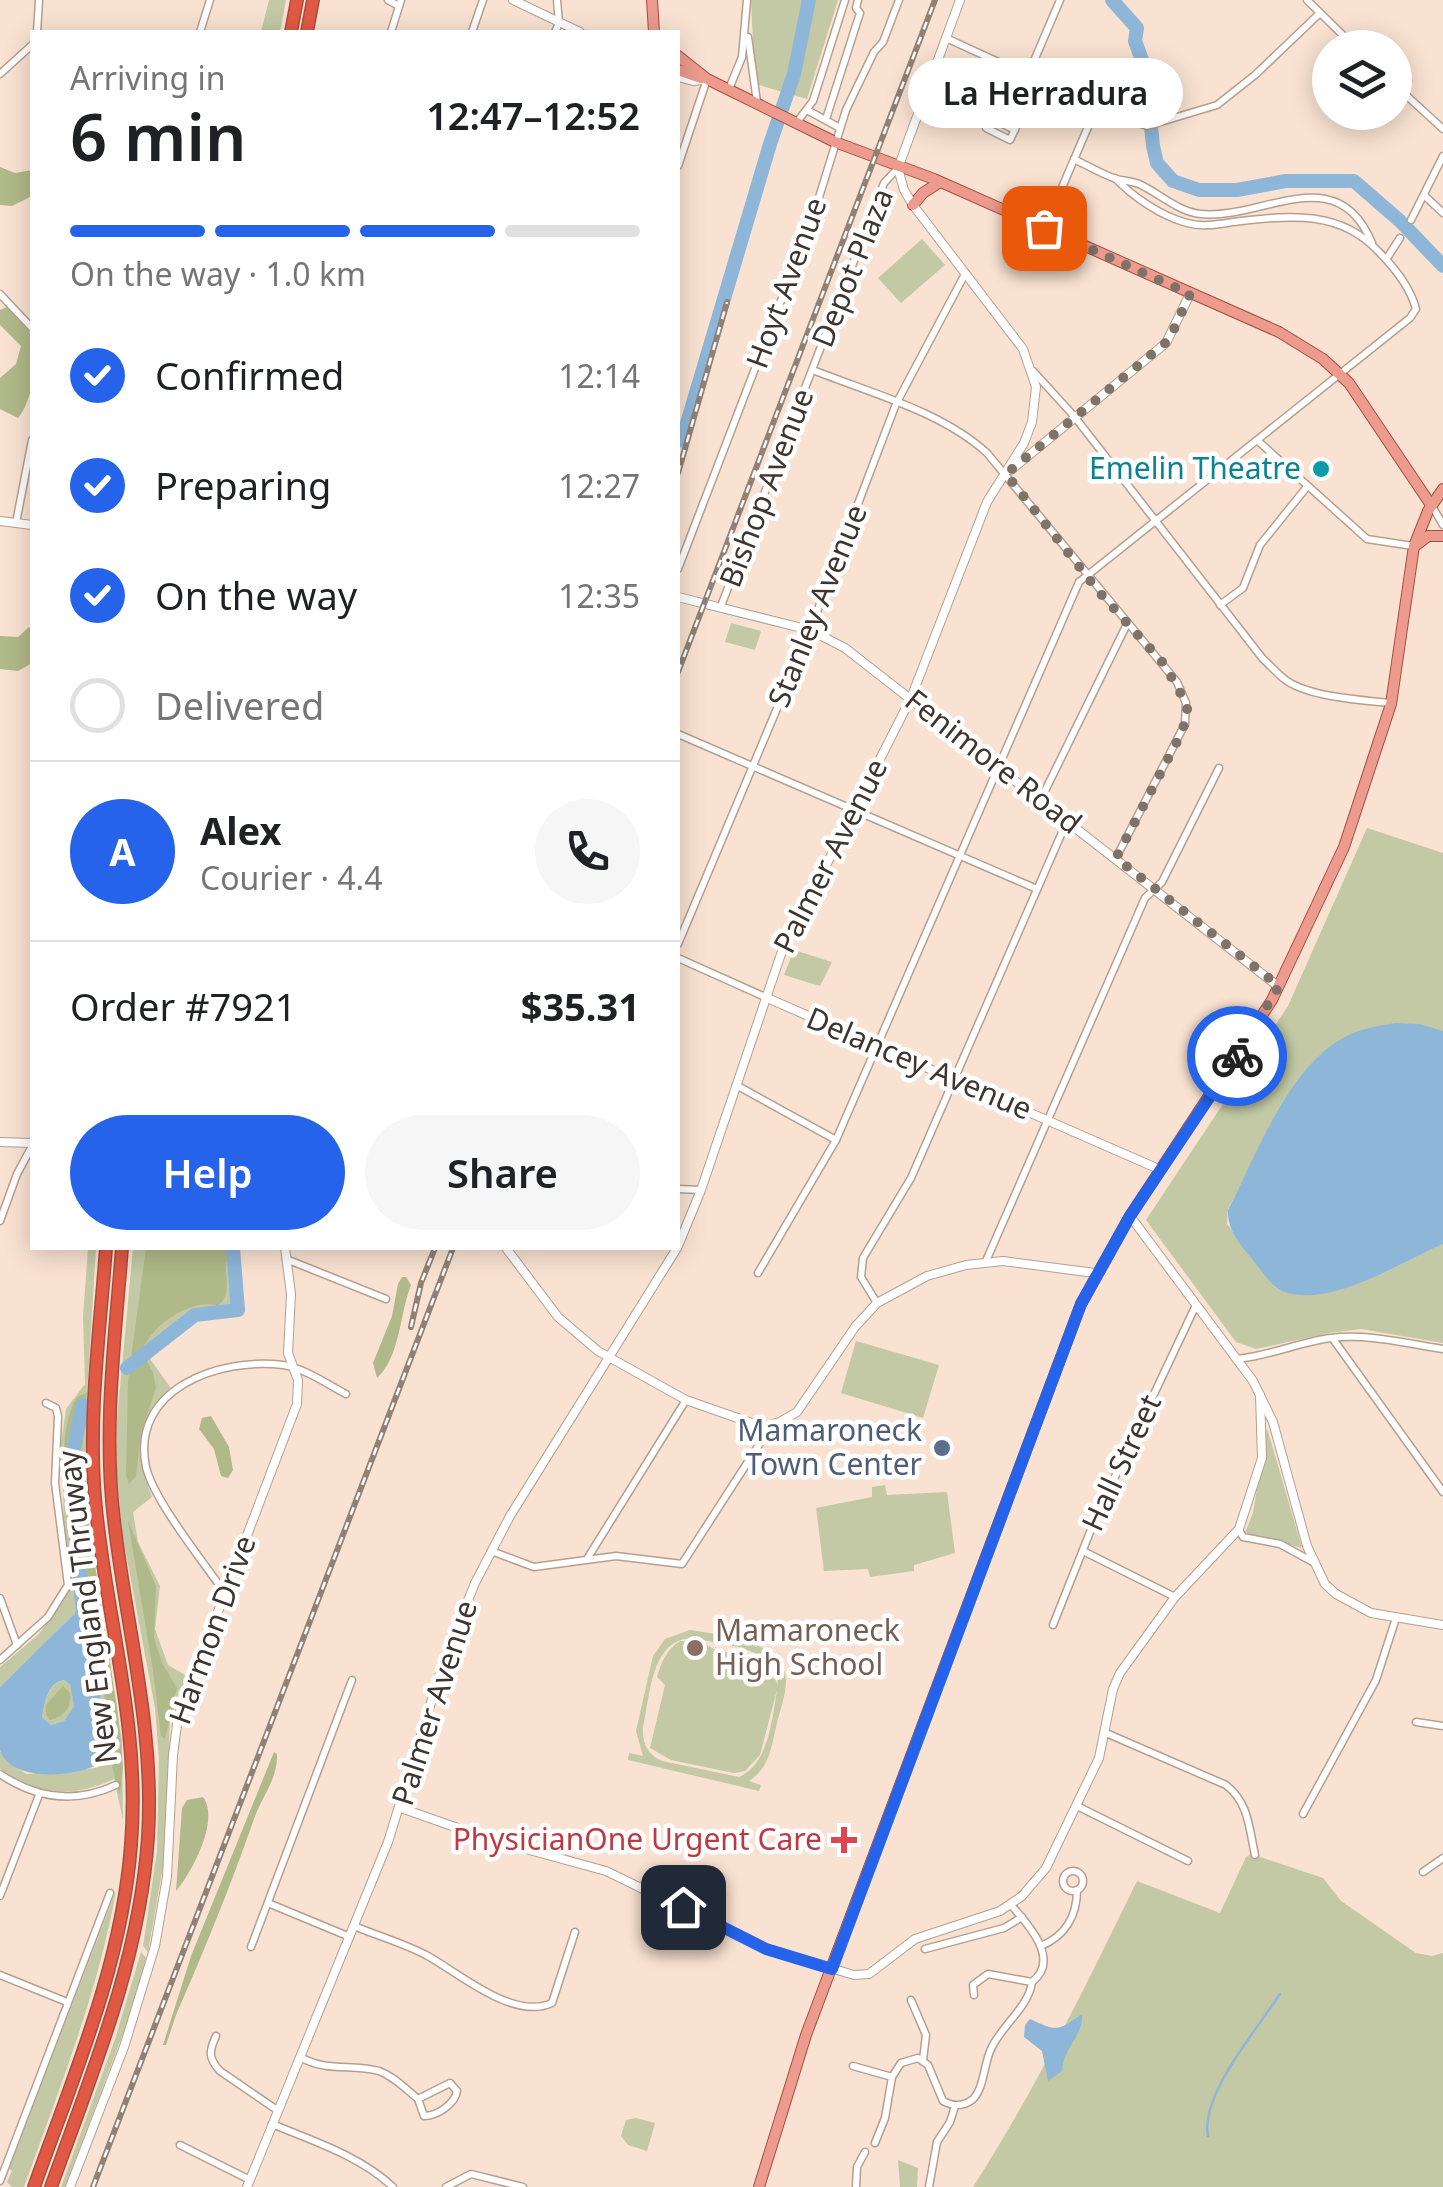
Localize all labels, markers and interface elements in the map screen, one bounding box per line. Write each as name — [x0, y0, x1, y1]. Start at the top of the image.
map controls — [1312, 30, 1412, 130]
button: layers — [1312, 30, 1412, 130]
text: Arriving in — [70, 56, 225, 99]
callout: La Herradura — [906, 58, 1182, 128]
text: La Herradura — [943, 71, 1148, 114]
text: 12:47–12:52 — [426, 89, 640, 141]
text: 6 min — [70, 92, 246, 180]
street label: Depot Plaza — [801, 182, 902, 353]
pin — [1002, 186, 1087, 271]
street label: Hoyt Avenue — [736, 191, 835, 374]
icon: bag — [1017, 201, 1072, 256]
text: On the way · 1.0 km — [70, 252, 366, 295]
icon: check — [70, 348, 125, 403]
text: Confirmed — [155, 349, 344, 401]
text: 12:14 — [558, 354, 640, 397]
street label: Bishop Avenue — [709, 382, 822, 593]
place label: Emelin Theatre — [1089, 447, 1301, 488]
icon: check — [70, 458, 125, 513]
marker: Emelin Theatre — [1310, 458, 1332, 480]
text: Preparing — [155, 459, 331, 511]
text: 12:27 — [558, 464, 640, 507]
street label: Stanley Avenue — [757, 498, 876, 713]
icon: check — [70, 568, 125, 623]
text: On the way — [155, 569, 357, 621]
text: 12:35 — [558, 574, 640, 617]
text: Delivered — [155, 679, 324, 731]
street label: Fenimore Road — [897, 679, 1091, 843]
street label: Palmer Avenue — [763, 751, 896, 960]
button: phone — [535, 799, 640, 904]
text: Alex — [200, 804, 282, 856]
text: A — [109, 825, 136, 877]
text: Courier · 4.4 — [200, 856, 383, 899]
text: Order #7921 — [70, 980, 296, 1032]
text: $35.31 — [521, 980, 640, 1032]
street label: Delancey Avenue — [801, 997, 1039, 1129]
courier — [1187, 1006, 1287, 1106]
icon: bike — [1210, 1029, 1265, 1084]
button: Help — [70, 1115, 345, 1230]
button: Share — [365, 1115, 640, 1230]
street label: Hall Street — [1071, 1387, 1170, 1537]
place label: Mamaroneck Town Center — [737, 1409, 922, 1484]
marker: Mamaroneck Town Center — [931, 1437, 953, 1459]
street label: New England Thruway — [47, 1447, 126, 1766]
street label: Harmon Drive — [158, 1529, 265, 1730]
street label: Palmer Avenue — [381, 1595, 486, 1810]
place label: Mamaroneck High School — [715, 1609, 900, 1684]
marker: Mamaroneck High School — [684, 1637, 706, 1659]
place label: PhysicianOne Urgent Care — [453, 1818, 822, 1859]
marker: PhysicianOne Urgent Care — [831, 1827, 857, 1853]
pin — [641, 1865, 726, 1950]
icon: home — [656, 1880, 711, 1935]

